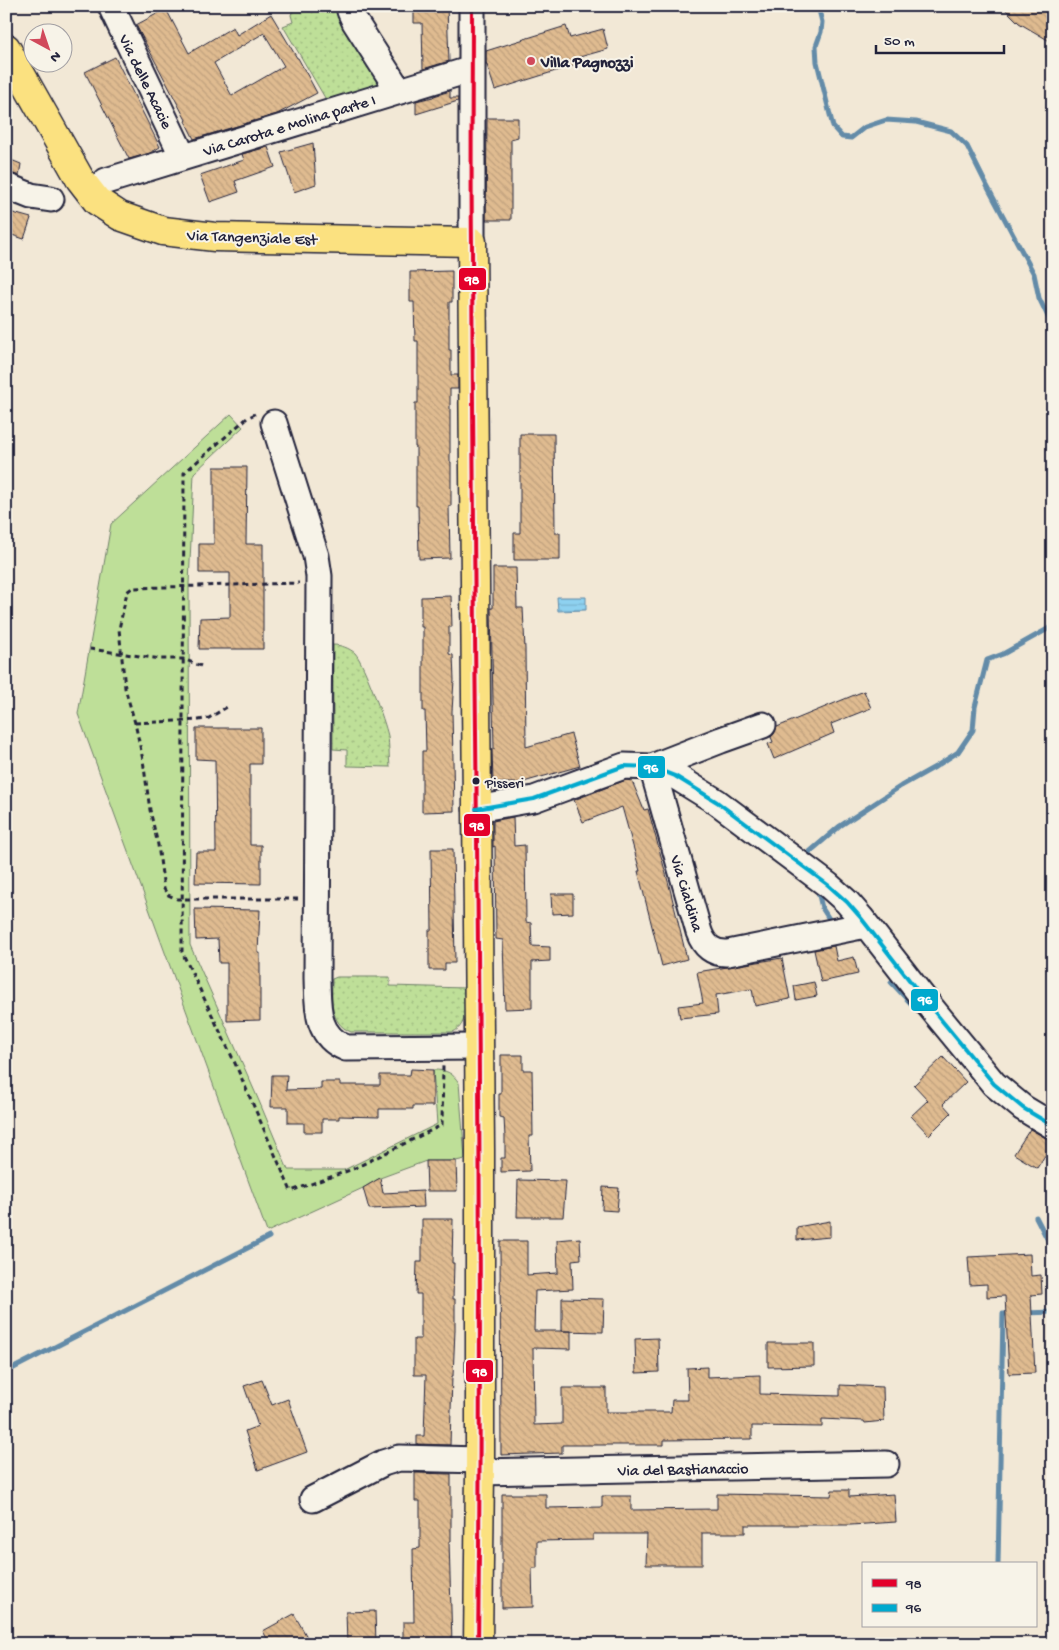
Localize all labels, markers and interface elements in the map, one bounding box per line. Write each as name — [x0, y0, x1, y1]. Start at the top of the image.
north arrow — [22, 22, 72, 72]
scale bar — [876, 22, 1004, 54]
street label: Via delle Acacie — [112, 31, 175, 134]
text: 50 m — [884, 33, 915, 51]
text: N — [46, 47, 64, 65]
marker: Villa Pagnozzi — [525, 55, 537, 67]
place label: Villa Pagnozzi — [540, 55, 634, 74]
street label: Via Carota e Molina parte I — [201, 92, 379, 163]
street label: Via Tangenziale Est — [186, 228, 319, 251]
line badge: 98 — [458, 267, 487, 291]
text: 98 — [464, 273, 480, 290]
line badge: 96 — [637, 755, 666, 779]
text: 96 — [643, 761, 659, 778]
place label: Pisseri — [484, 775, 524, 793]
marker: Pisseri — [471, 776, 481, 786]
line badge: 98 — [463, 813, 491, 837]
text: 98 — [469, 819, 485, 836]
street label: Via Cialdina — [664, 853, 706, 936]
line badge: 96 — [910, 988, 939, 1012]
text: 96 — [917, 993, 933, 1010]
line badge: 98 — [465, 1359, 494, 1383]
text: 98 — [472, 1365, 488, 1382]
street label: Via del Bastianaccio — [616, 1461, 749, 1482]
legend — [862, 1562, 1036, 1628]
text: 98 — [905, 1576, 922, 1594]
text: 96 — [905, 1600, 922, 1618]

